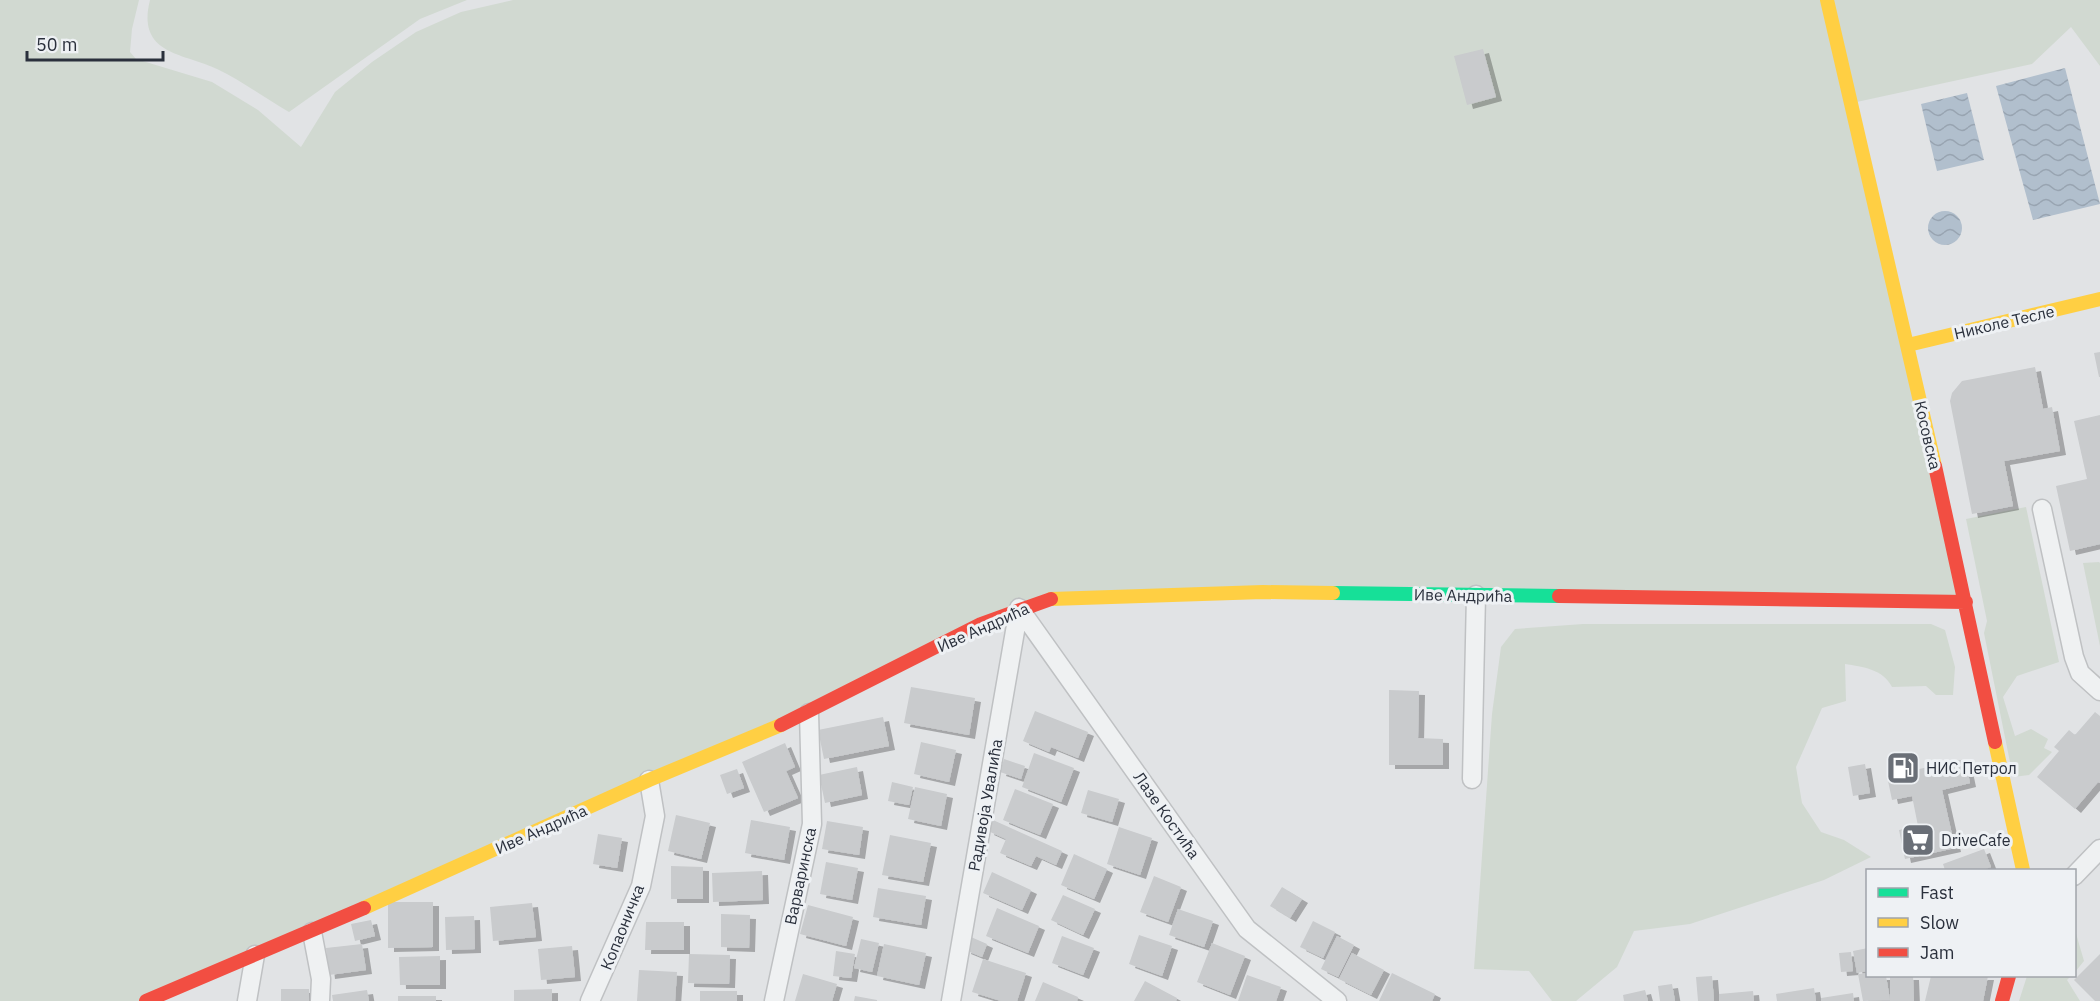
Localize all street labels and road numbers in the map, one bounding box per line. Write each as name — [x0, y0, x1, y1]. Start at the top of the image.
street label: Николе Тесле — [1952, 301, 2056, 343]
street label: Косовска — [1910, 399, 1946, 472]
street label: Иве Андрића — [1414, 584, 1513, 606]
street label: Иве Андрића — [934, 598, 1032, 656]
street label: Радивоја Увалића — [964, 737, 1007, 873]
street label: Лазе Костића — [1130, 768, 1205, 863]
street label: Иве Андрића — [492, 800, 590, 858]
street label: Варваринска — [780, 825, 820, 926]
street label: Копаоничка — [596, 881, 648, 973]

